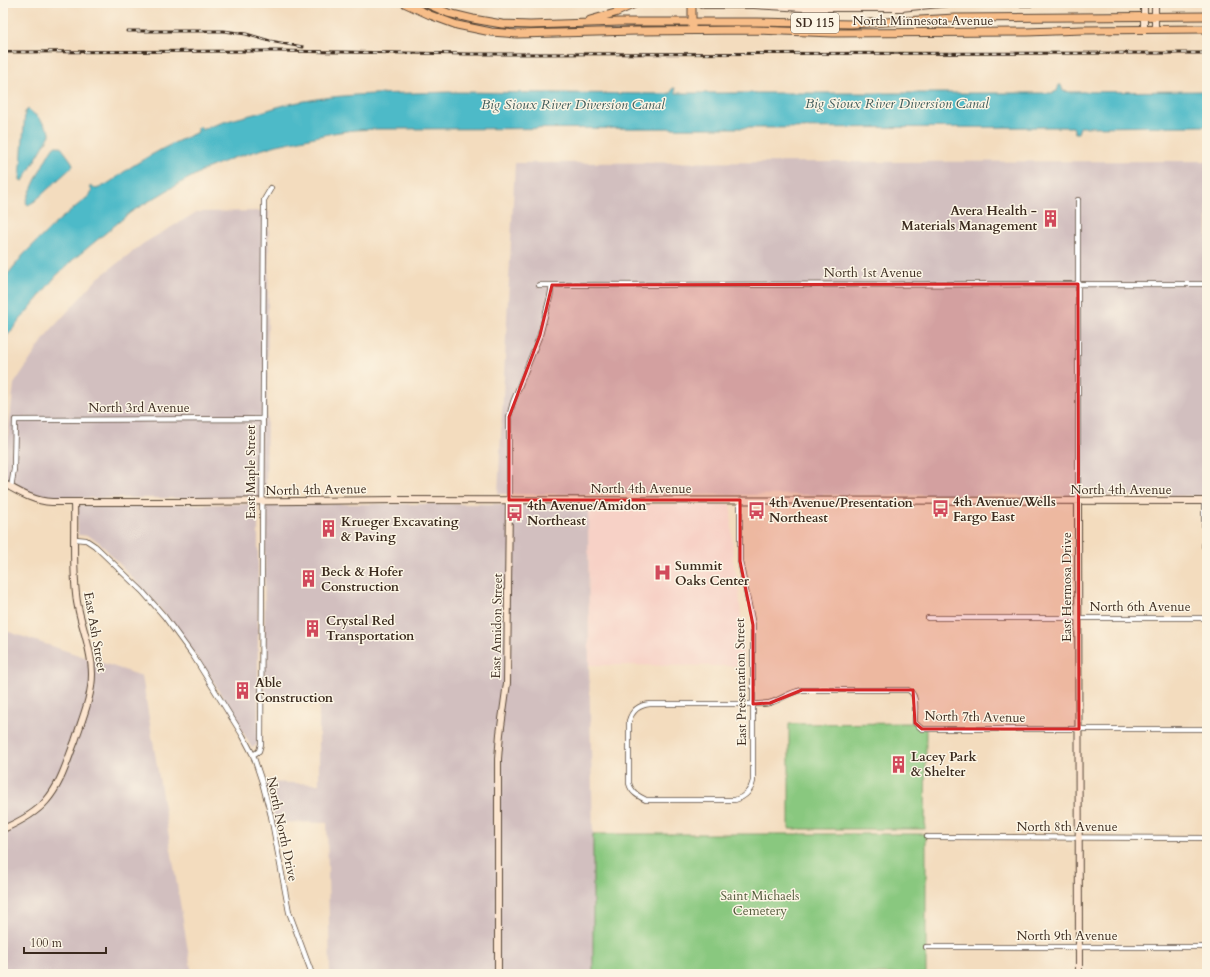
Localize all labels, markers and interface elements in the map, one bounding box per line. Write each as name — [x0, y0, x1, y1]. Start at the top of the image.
street label: North Minnesota Avenue — [853, 12, 994, 30]
road number: SD 115 — [791, 13, 839, 33]
water label: Big Sioux River Diversion Canal — [805, 94, 990, 113]
water label: Big Sioux River Diversion Canal — [481, 95, 666, 114]
place label: Avera Health - Materials Management — [901, 202, 1037, 235]
building icon: Avera Health - Materials Management — [1040, 208, 1060, 228]
street label: North 1st Avenue — [824, 264, 922, 282]
street label: North 3rd Avenue — [88, 399, 190, 417]
street label: East Maple Street — [242, 425, 260, 519]
street label: North 4th Avenue — [265, 480, 367, 500]
street label: North 4th Avenue — [590, 480, 692, 498]
street label: North 4th Avenue — [1070, 481, 1172, 499]
place label: 4th Avenue/Wells Fargo East — [953, 493, 1056, 526]
place label: 4th Avenue/Presentation Northeast — [769, 494, 914, 527]
place label: 4th Avenue/Amidon Northeast — [527, 497, 647, 530]
bus stop icon: 4th Avenue/Wells Fargo East — [930, 499, 950, 519]
bus stop icon: 4th Avenue/Presentation Northeast — [746, 500, 766, 520]
bus stop icon: 4th Avenue/Amidon Northeast — [504, 503, 524, 523]
place label: Krueger Excavating & Paving — [341, 513, 459, 546]
building icon: Krueger Excavating & Paving — [318, 519, 338, 539]
street label: East Hermosa Drive — [1058, 532, 1076, 642]
place label: Summit Oaks Center — [675, 557, 750, 590]
place label: Beck & Hofer Construction — [321, 563, 404, 596]
hospital icon: Summit Oaks Center — [652, 563, 672, 583]
building icon: Beck & Hofer Construction — [298, 569, 318, 589]
street label: East Amidon Street — [487, 573, 507, 679]
street label: East Ash Street — [79, 591, 111, 673]
street label: North 6th Avenue — [1089, 598, 1191, 616]
place label: Crystal Red Transportation — [326, 612, 415, 645]
building icon: Crystal Red Transportation — [303, 618, 323, 638]
street label: East Presentation Street — [731, 618, 751, 746]
place label: Able Construction — [255, 674, 334, 707]
building icon: Able Construction — [232, 680, 252, 700]
street label: North 7th Avenue — [924, 707, 1026, 727]
place label: Lacey Park & Shelter — [911, 748, 977, 781]
building icon: Lacey Park & Shelter — [888, 754, 908, 774]
street label: North North Drive — [262, 775, 302, 883]
street label: North 8th Avenue — [1016, 818, 1118, 836]
park label: Saint Michaels Cemetery — [721, 887, 799, 920]
street label: North 9th Avenue — [1016, 927, 1118, 945]
scale bar — [24, 929, 106, 955]
text: 100 m — [30, 935, 63, 951]

